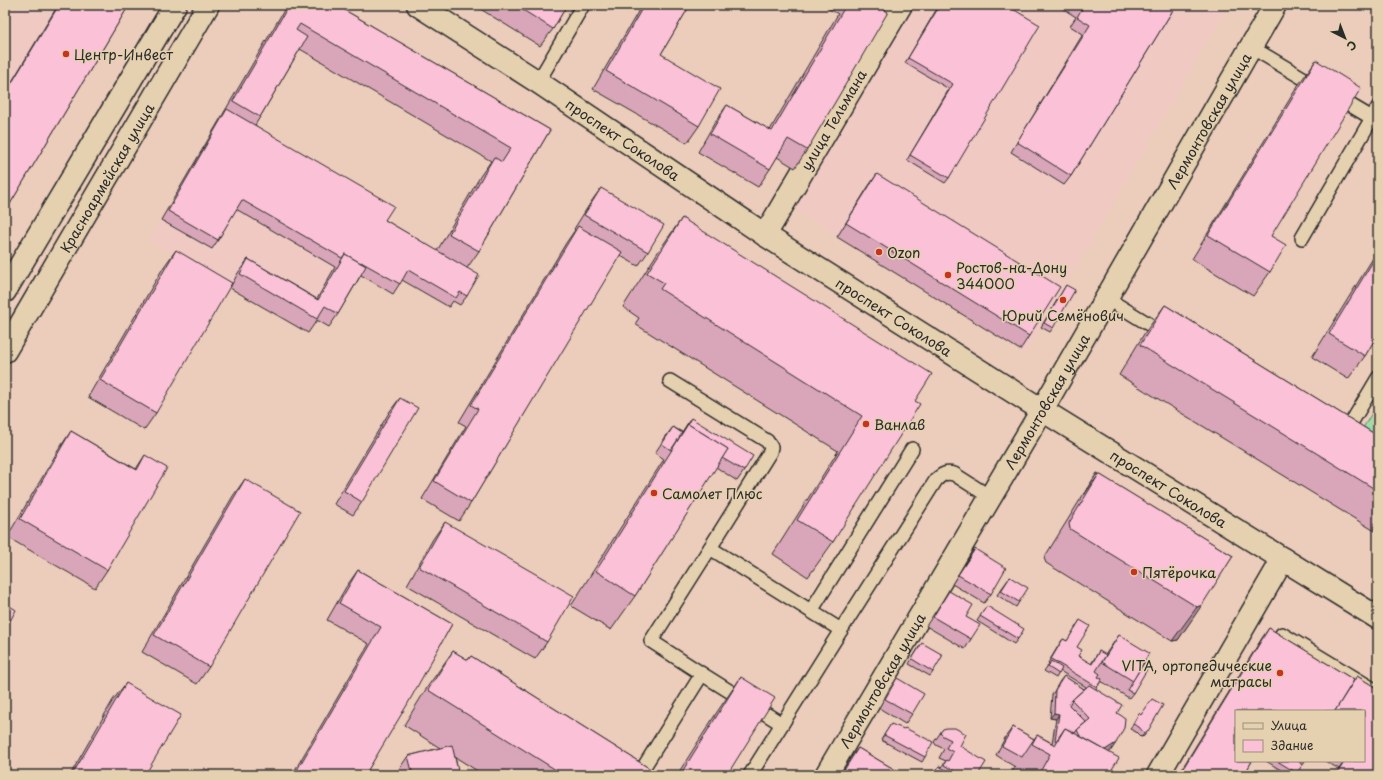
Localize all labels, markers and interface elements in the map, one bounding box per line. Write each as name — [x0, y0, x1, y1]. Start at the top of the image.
north arrow — [1325, 18, 1365, 58]
text: С — [1343, 37, 1361, 55]
place label: Центр-Инвест — [74, 44, 173, 65]
marker: Центр-Инвест — [61, 49, 71, 59]
street label: Лермонтовская улица — [1161, 49, 1256, 192]
street label: улица Тельмана — [795, 65, 871, 174]
street label: проспект Соколова — [562, 93, 684, 185]
street label: Красноармейская улица — [55, 99, 159, 256]
place label: Ozon — [887, 242, 920, 263]
marker: Ozon — [874, 247, 884, 257]
place label: Ростов-на-Дону 344000 — [956, 257, 1067, 294]
marker: Ростов-на-Дону 344000 — [943, 270, 953, 280]
street label: проспект Соколова — [832, 272, 956, 361]
marker: Юрий Семёнович — [1058, 295, 1068, 305]
place label: Юрий Семёнович — [1002, 305, 1124, 326]
street label: Лермонтовская улица — [999, 329, 1094, 473]
place label: Ванлав — [874, 414, 925, 435]
marker: Ванлав — [861, 419, 871, 429]
street label: проспект Соколова — [1106, 444, 1231, 533]
place label: Самолет Плюс — [662, 483, 763, 504]
marker: Самолет Плюс — [649, 488, 659, 498]
place label: Пятёрочка — [1142, 562, 1216, 583]
marker: Пятёрочка — [1129, 567, 1139, 577]
street label: Лермонтовская улица — [834, 609, 930, 752]
place label: VITA, ортопедические матрасы — [1122, 655, 1272, 692]
marker: VITA, ортопедические матрасы — [1275, 668, 1285, 678]
legend — [1235, 710, 1365, 762]
text: Улица — [1271, 716, 1307, 734]
text: Здание — [1271, 736, 1313, 754]

